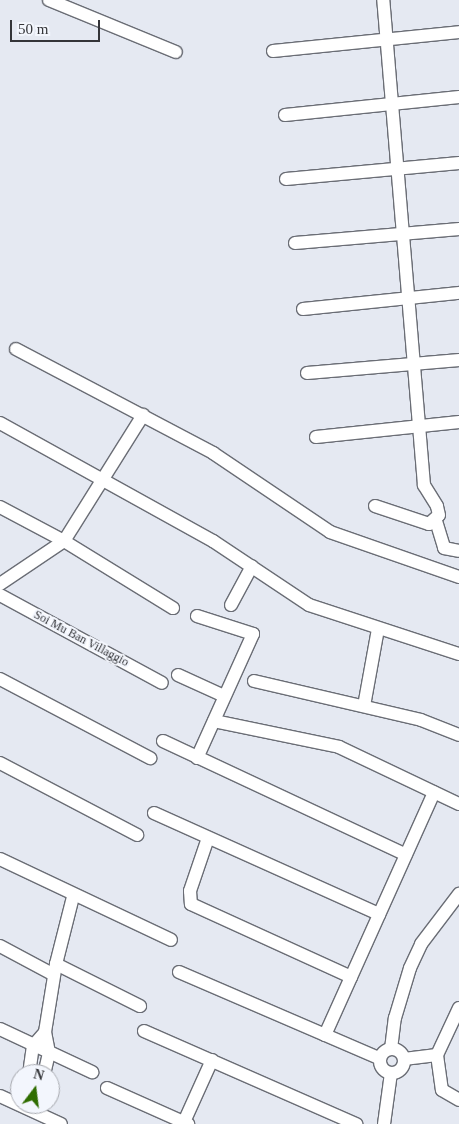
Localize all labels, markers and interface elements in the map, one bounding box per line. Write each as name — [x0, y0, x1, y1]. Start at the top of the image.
scale bar — [12, 10, 102, 42]
text: 50 m — [18, 21, 48, 37]
street label: Soi Mu Ban Villaggio — [31, 608, 131, 670]
north arrow — [10, 1064, 60, 1114]
text: N — [32, 1066, 46, 1084]

